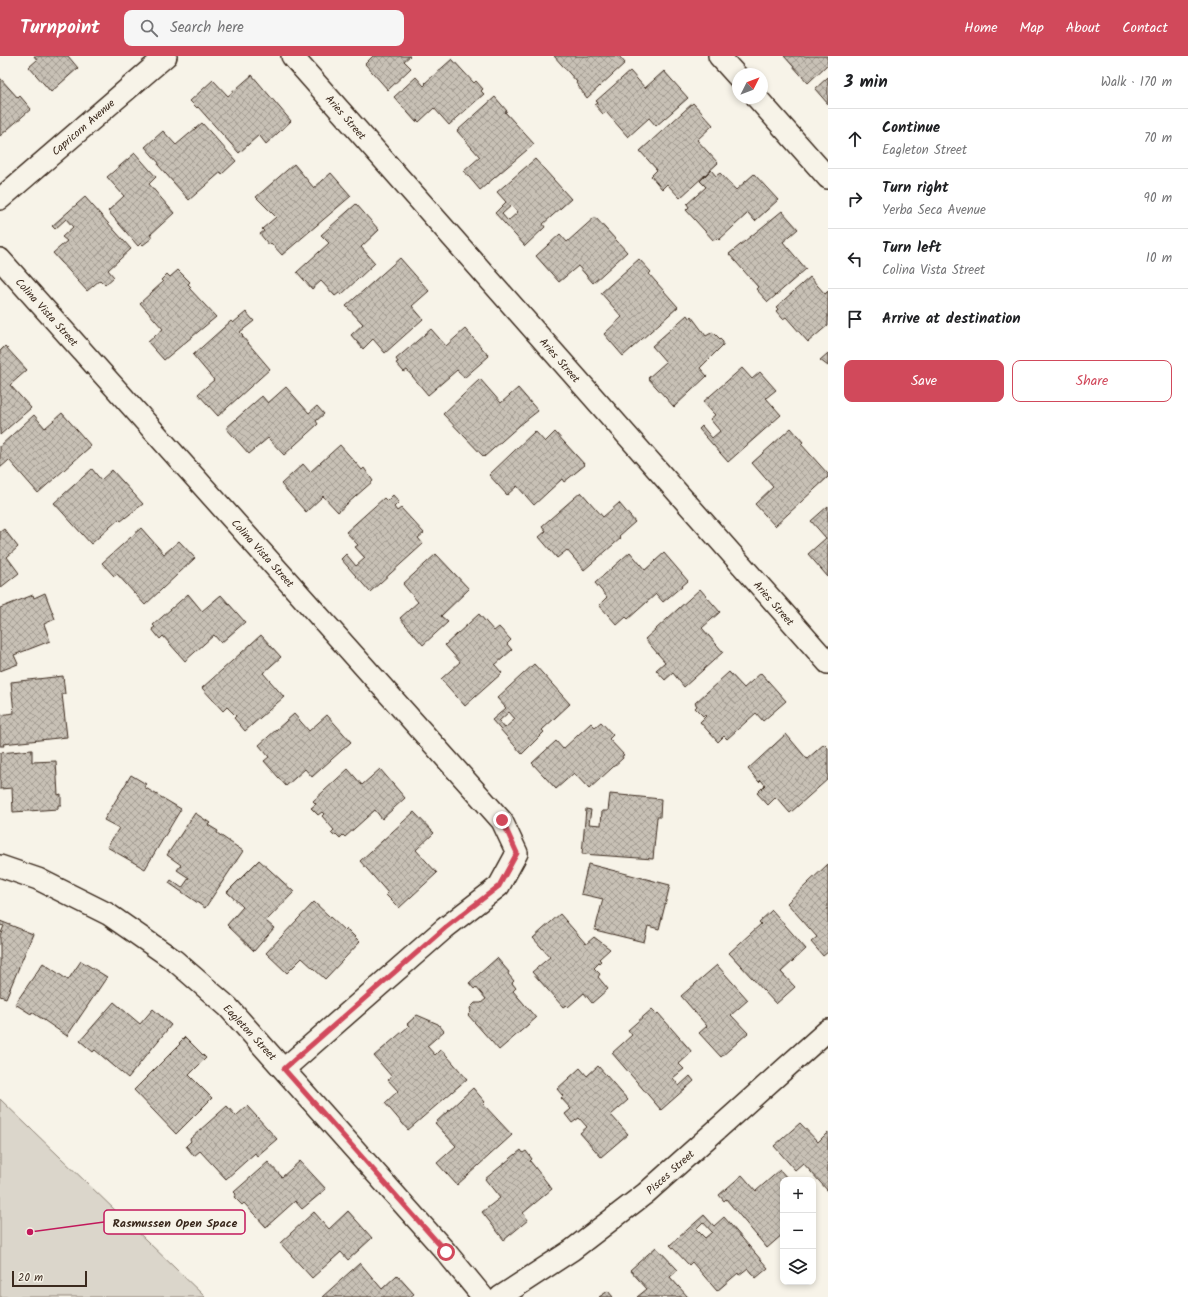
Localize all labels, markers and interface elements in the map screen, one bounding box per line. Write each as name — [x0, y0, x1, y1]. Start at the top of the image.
search box — [124, 10, 404, 46]
text: Turnpoint — [20, 13, 100, 43]
text: Search here — [170, 16, 244, 40]
icon: search — [138, 17, 160, 39]
text: Home — [964, 17, 998, 39]
text: Map — [1020, 17, 1044, 39]
text: About — [1066, 17, 1100, 39]
text: Contact — [1122, 17, 1168, 39]
north arrow — [732, 68, 768, 104]
text: 3 min — [844, 69, 888, 96]
text: Walk · 170 m — [1101, 72, 1172, 93]
street label: Aries Street — [320, 91, 371, 145]
street label: Capricorn Avenue — [48, 95, 120, 161]
text: Continue — [882, 116, 940, 140]
icon: ahead — [844, 128, 866, 150]
text: 70 m — [1144, 128, 1172, 149]
text: Eagleton Street — [882, 140, 967, 161]
text: Turn right — [882, 176, 949, 200]
icon: right — [844, 188, 866, 210]
text: 90 m — [1144, 188, 1172, 209]
text: Yerba Seca Avenue — [882, 200, 986, 221]
text: Turn left — [882, 236, 942, 260]
icon: left — [844, 248, 866, 270]
text: 10 m — [1146, 248, 1172, 269]
text: Colina Vista Street — [882, 260, 985, 281]
street label: Colina Vista Street — [10, 274, 83, 352]
text: Arrive at destination — [882, 307, 1021, 331]
icon: arrive — [844, 308, 866, 330]
street label: Aries Street — [534, 334, 585, 388]
button: Save — [844, 360, 1004, 402]
button: Share — [1012, 360, 1172, 402]
street label: Colina Vista Street — [226, 515, 299, 593]
street label: Aries Street — [748, 577, 799, 631]
route end — [493, 811, 511, 829]
street label: Eagleton Street — [218, 1000, 281, 1066]
street label: Pisces Street — [642, 1145, 700, 1200]
map controls — [780, 1177, 816, 1285]
button: + — [780, 1177, 816, 1213]
callout: Rasmussen Open Space — [104, 1210, 245, 1234]
button: − — [780, 1213, 816, 1249]
text: Rasmussen Open Space — [113, 1214, 238, 1233]
route start — [437, 1243, 455, 1261]
button: layers — [780, 1249, 816, 1285]
scale bar — [12, 1269, 87, 1288]
text: 20 m — [18, 1269, 43, 1287]

